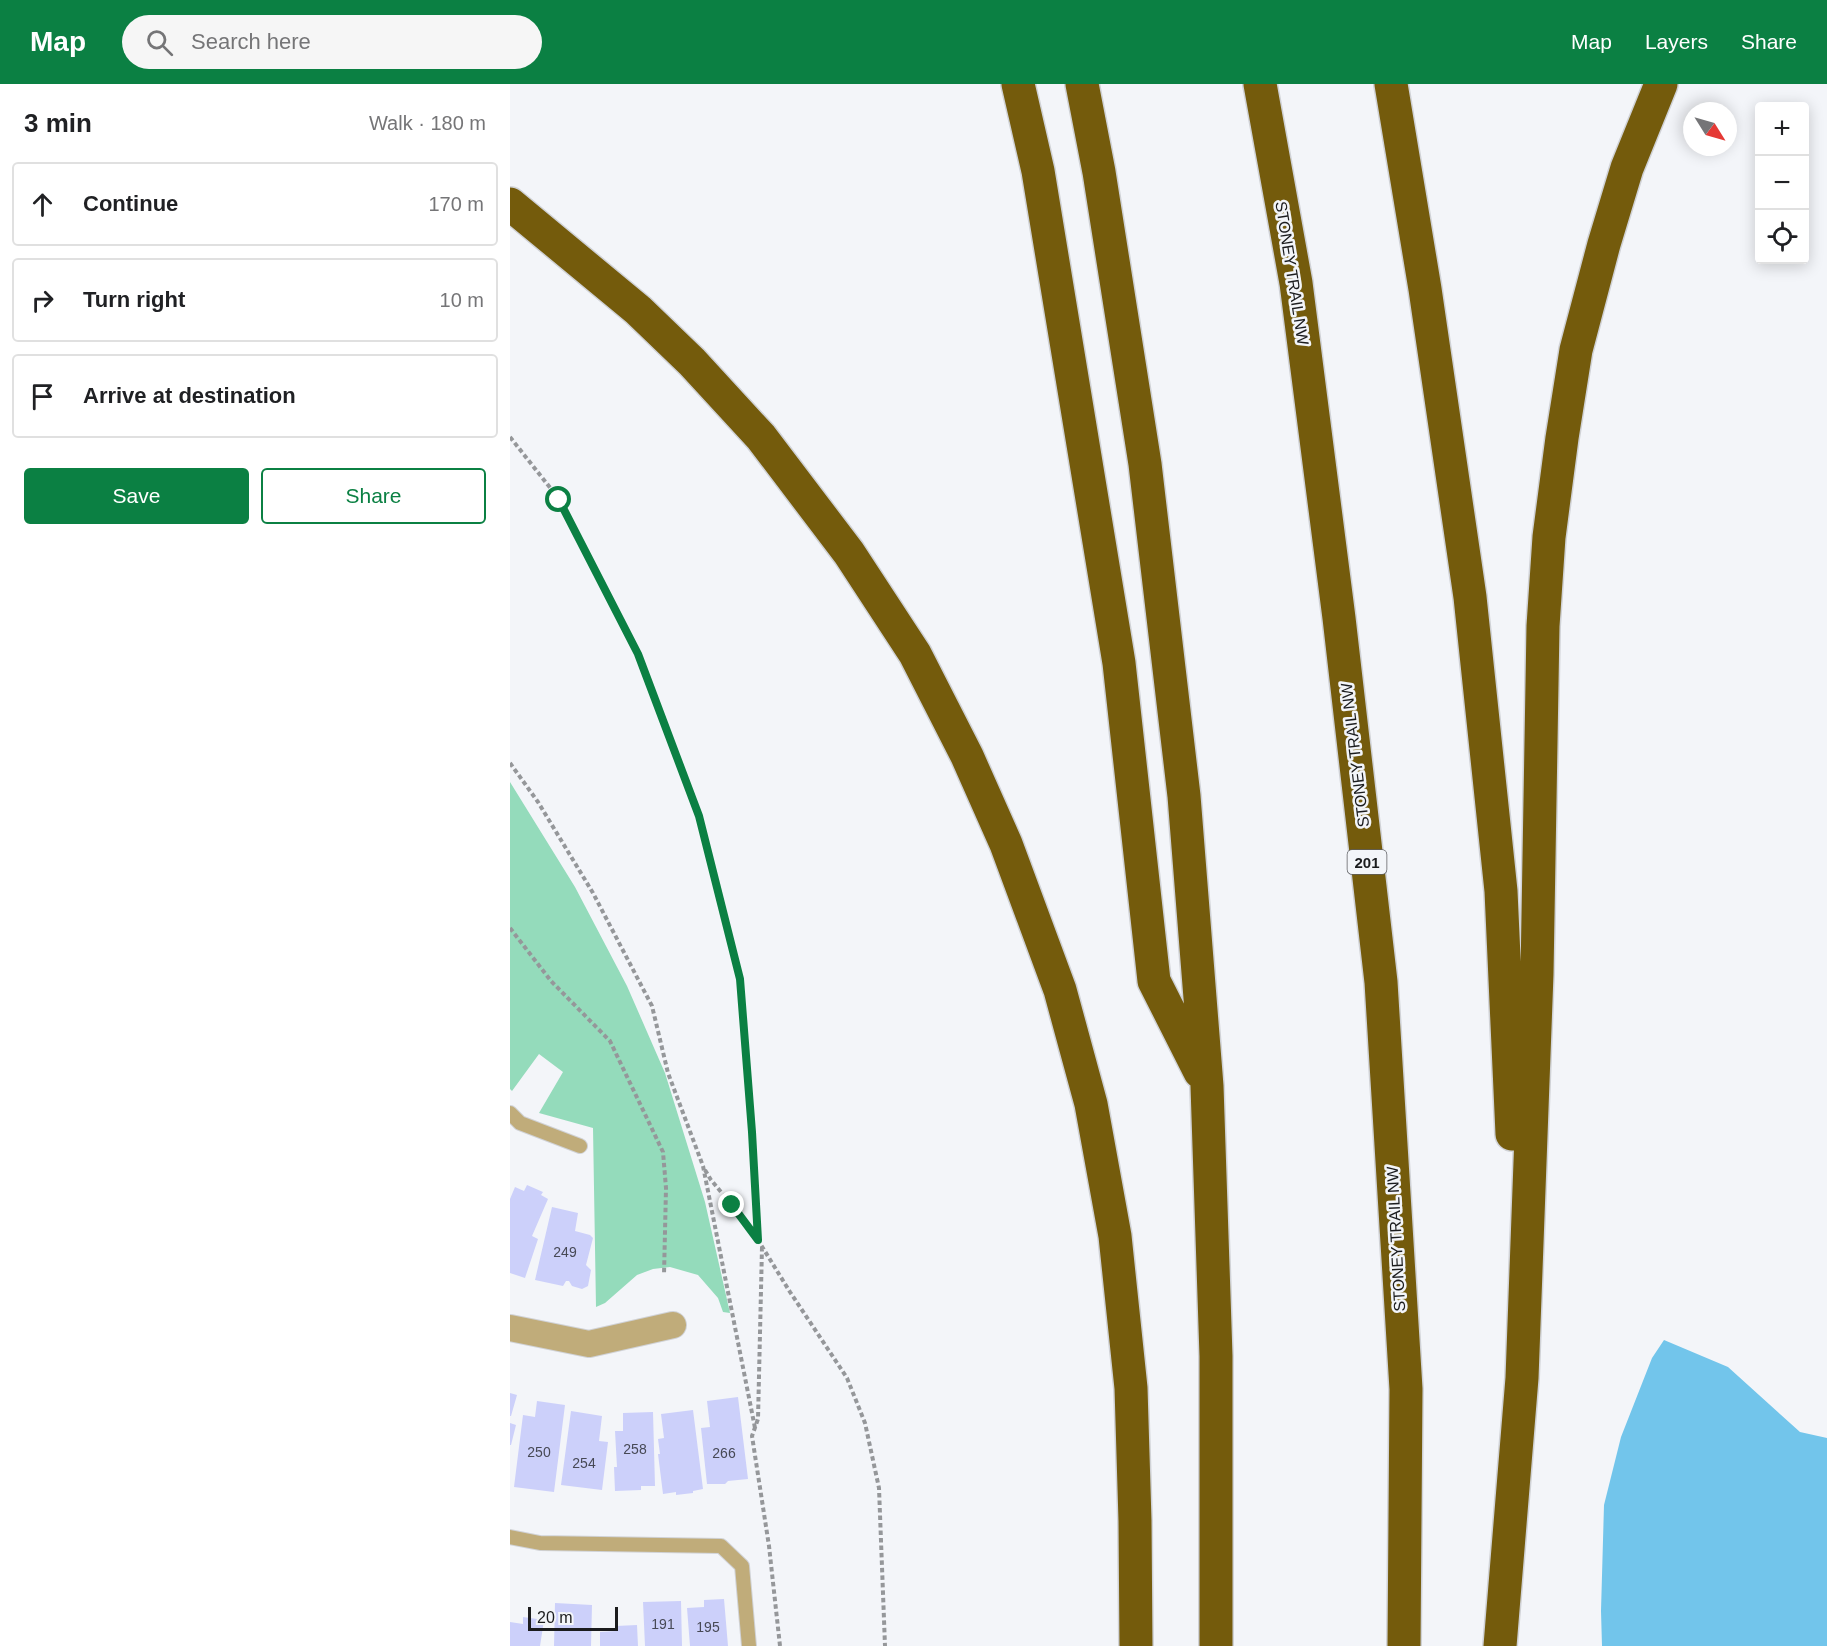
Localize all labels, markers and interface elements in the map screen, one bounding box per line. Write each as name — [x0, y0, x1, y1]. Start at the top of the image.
search box — [122, 15, 542, 69]
text: Map — [30, 26, 86, 57]
icon: search — [143, 26, 176, 59]
text: Search here — [191, 29, 311, 54]
text: Map — [1571, 30, 1612, 53]
text: Layers — [1645, 30, 1708, 53]
text: Share — [1741, 30, 1797, 53]
north arrow — [1683, 102, 1737, 156]
map controls — [1755, 102, 1809, 264]
button: + — [1755, 102, 1809, 156]
text: 3 min — [24, 108, 92, 138]
text: Walk · 180 m — [369, 112, 486, 134]
button: − — [1755, 156, 1809, 210]
icon: ahead — [26, 188, 59, 221]
text: Continue — [83, 191, 178, 216]
text: 170 m — [428, 193, 484, 215]
street label: STONEY TRAIL NW — [1272, 200, 1312, 347]
button: locate — [1755, 210, 1809, 264]
icon: right — [26, 284, 59, 317]
text: Turn right — [83, 287, 185, 312]
text: 10 m — [440, 289, 484, 311]
icon: arrive — [26, 380, 59, 413]
text: Arrive at destination — [83, 383, 296, 408]
button: Save — [24, 468, 249, 524]
button: Share — [261, 468, 486, 524]
route start — [545, 486, 571, 512]
street label: STONEY TRAIL NW — [1338, 681, 1372, 828]
road number: 201 — [1348, 850, 1386, 874]
street label: STONEY TRAIL NW — [1384, 1165, 1408, 1312]
route end — [718, 1191, 744, 1217]
house number: 249 — [553, 1244, 577, 1260]
house number: 258 — [623, 1441, 647, 1457]
house number: 250 — [527, 1444, 551, 1460]
house number: 266 — [712, 1445, 736, 1461]
house number: 254 — [572, 1455, 596, 1471]
scale bar — [528, 1604, 618, 1632]
text: 20 m — [537, 1609, 573, 1626]
house number: 191 — [651, 1616, 675, 1632]
house number: 195 — [696, 1619, 720, 1635]

